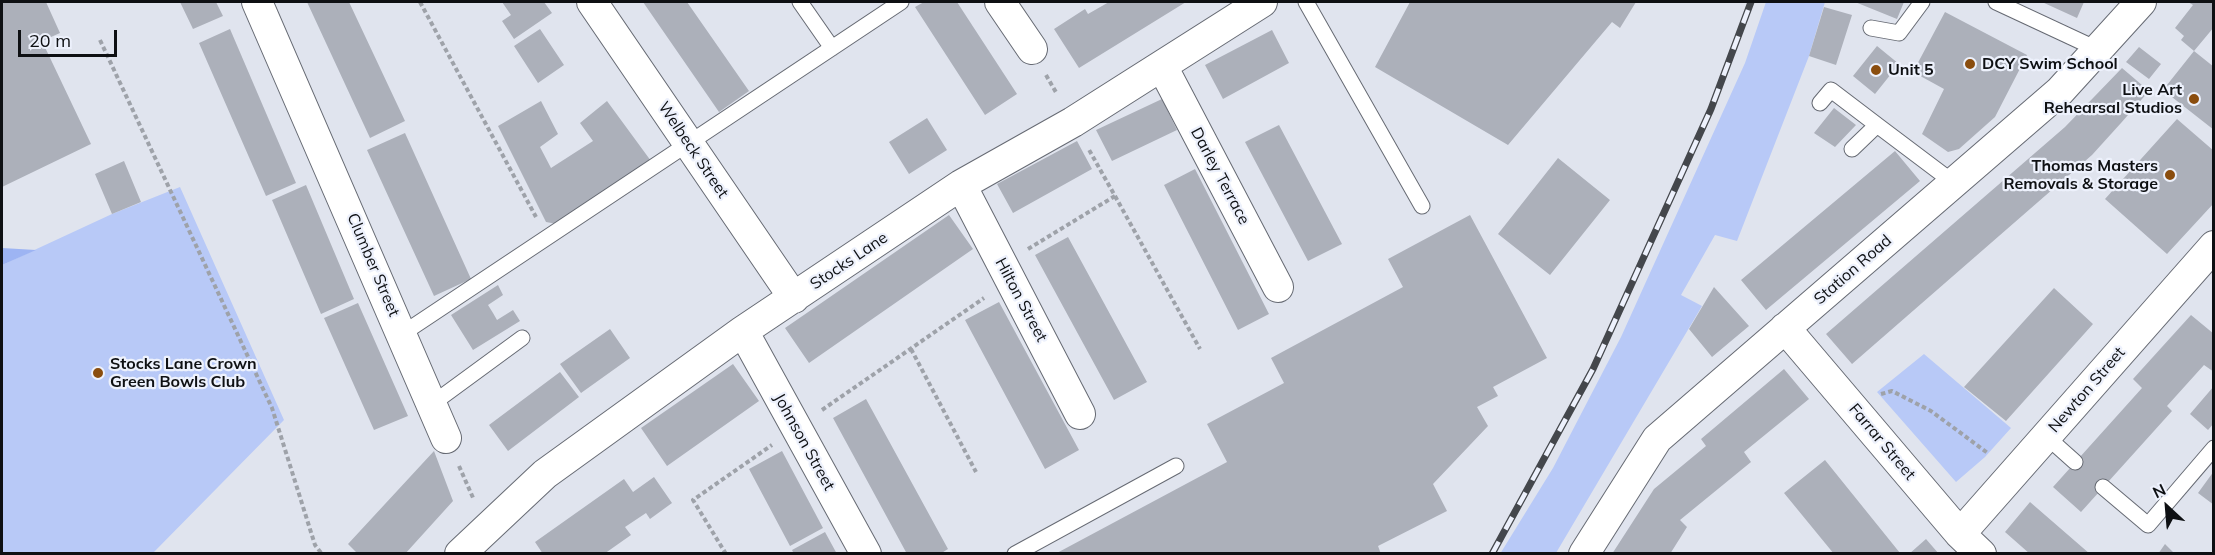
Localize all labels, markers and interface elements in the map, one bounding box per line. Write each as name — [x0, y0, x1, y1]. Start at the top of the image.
scale bar — [21, 18, 120, 56]
text: 20 m — [29, 29, 71, 52]
place label: DCY Swim School — [1982, 54, 2118, 74]
marker: DCY Swim School — [1963, 57, 1977, 71]
place label: Unit 5 — [1888, 60, 1934, 80]
marker: Unit 5 — [1869, 63, 1883, 77]
place label: Live Art Rehearsal Studios — [2044, 80, 2182, 118]
marker: Live Art Rehearsal Studios — [2187, 92, 2201, 106]
street label: Welbeck Street — [654, 98, 732, 202]
street label: Darley Terrace — [1186, 124, 1254, 228]
place label: Thomas Masters Removals & Storage — [2004, 156, 2158, 194]
marker: Thomas Masters Removals & Storage — [2163, 168, 2177, 182]
street label: Clumber Street — [343, 210, 403, 320]
street label: Stocks Lane — [807, 228, 891, 294]
street label: Station Road — [1810, 231, 1896, 309]
street label: Hilton Street — [991, 255, 1051, 345]
street label: Newton Street — [2045, 343, 2129, 437]
place label: Stocks Lane Crown Green Bowls Club — [110, 354, 257, 392]
marker: Stocks Lane Crown Green Bowls Club — [91, 366, 105, 380]
street label: Johnson Street — [769, 390, 839, 494]
street label: Farrar Street — [1845, 400, 1919, 484]
north arrow — [2137, 477, 2197, 537]
text: N — [2149, 479, 2169, 502]

